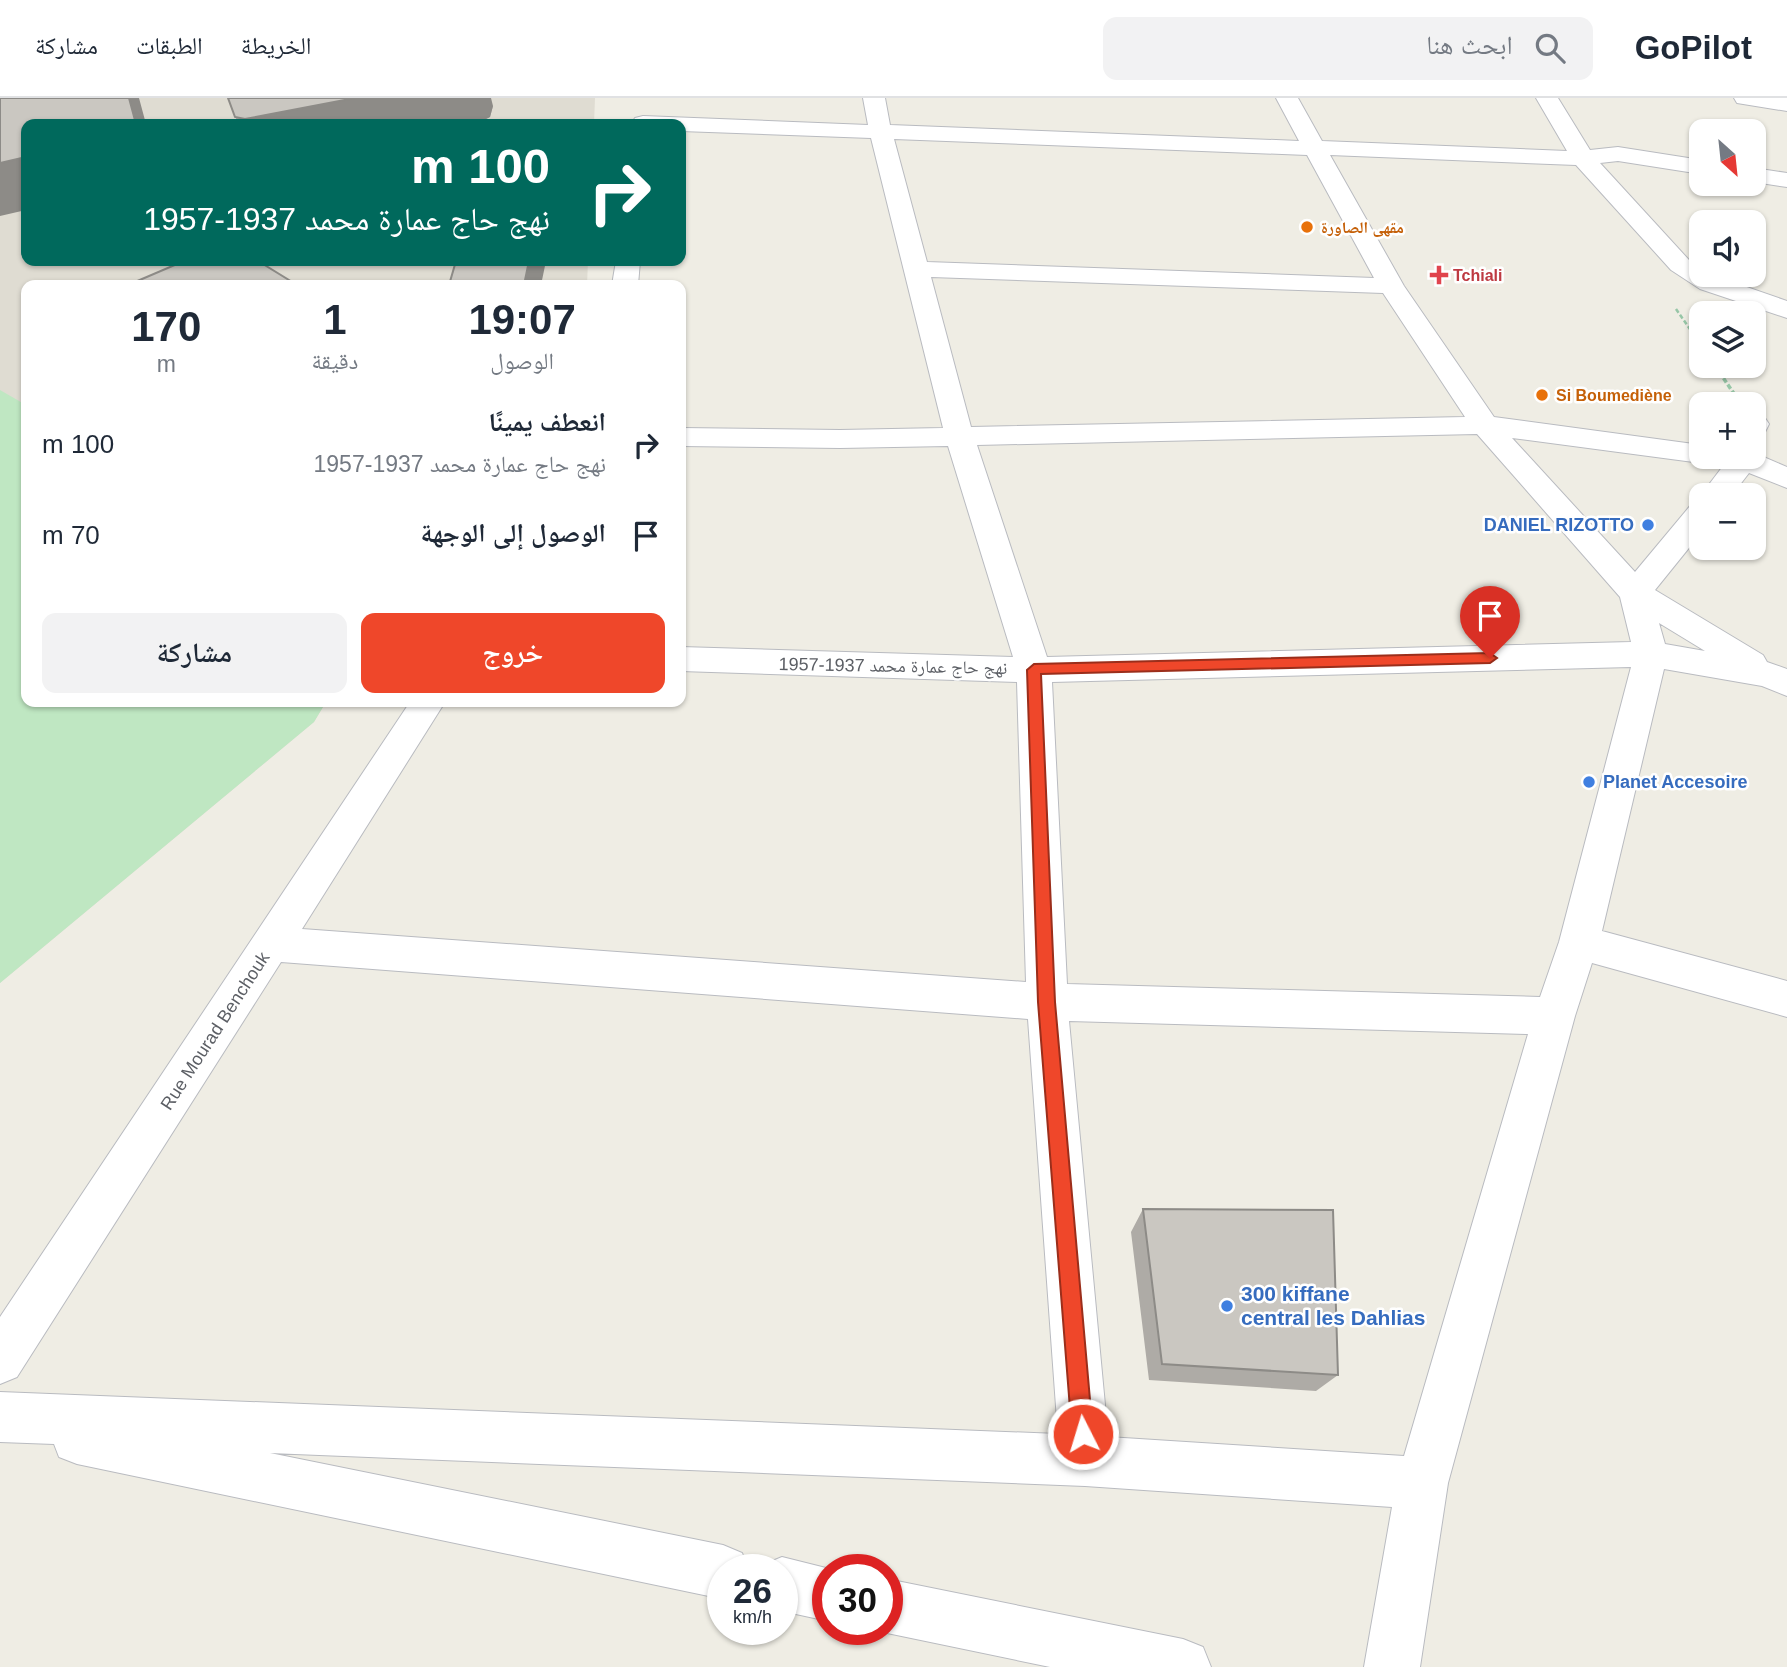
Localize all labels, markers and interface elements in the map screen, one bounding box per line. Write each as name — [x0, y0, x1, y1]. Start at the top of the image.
search box — [1103, 17, 1593, 80]
icon: search — [1531, 29, 1569, 67]
text: GoPilot — [1635, 29, 1752, 66]
text: ابحث هنا — [1426, 30, 1513, 60]
text: مشاركة — [35, 32, 98, 59]
text: الطبقات — [136, 32, 203, 59]
text: الخريطة — [241, 32, 311, 59]
north arrow — [1689, 119, 1766, 196]
map controls — [1689, 119, 1766, 560]
text: 100 m — [411, 139, 550, 193]
icon: right — [574, 147, 665, 238]
text: نهج حاج عمارة محمد 1937-1957 — [143, 201, 550, 237]
button: sound — [1689, 210, 1766, 287]
marker: مقهى الصاورة — [1299, 219, 1315, 235]
place label: مقهى الصاورة — [1321, 219, 1404, 237]
marker: Tchiali — [1431, 267, 1447, 283]
place label: Tchiali — [1453, 267, 1503, 284]
text: 1 — [323, 296, 347, 343]
text: 19:07 — [468, 296, 576, 343]
button: layers — [1689, 301, 1766, 378]
text: 170 — [131, 303, 201, 350]
text: دقيقة — [311, 348, 358, 374]
text: الوصول — [490, 348, 554, 374]
text: m — [157, 351, 176, 377]
marker: Si Boumediène — [1534, 387, 1550, 403]
place label: Si Boumediène — [1556, 387, 1672, 404]
button: + — [1689, 392, 1766, 469]
text: انعطف يمينًا — [489, 407, 606, 437]
icon: right — [627, 426, 665, 464]
text: 100 m — [42, 429, 114, 459]
text: نهج حاج عمارة محمد 1937-1957 — [314, 451, 606, 477]
button: − — [1689, 483, 1766, 560]
place label: DANIEL RIZOTTO — [1484, 515, 1634, 535]
icon: arrive — [627, 517, 665, 555]
marker: DANIEL RIZOTTO — [1640, 517, 1656, 533]
text: الوصول إلى الوجهة — [421, 518, 606, 548]
text: 70 m — [42, 520, 100, 550]
pin — [1460, 586, 1520, 658]
icon: arrive — [1471, 597, 1509, 635]
button: مشاركة — [42, 613, 347, 693]
button: خروج — [361, 613, 665, 693]
street label: نهج حاج عمارة محمد 1937-1957 — [778, 654, 1008, 680]
place label: Planet Accesoire — [1603, 772, 1747, 792]
marker: Planet Accesoire — [1581, 774, 1597, 790]
street label: Rue Mourad Benchouk — [156, 948, 274, 1114]
place label: 300 kiffane central les Dahlias — [1241, 1282, 1425, 1329]
marker: 300 kiffane central les Dahlias — [1219, 1298, 1235, 1314]
position arrow — [1046, 1397, 1120, 1471]
speed limit sign: 30 — [812, 1554, 903, 1645]
text: 26 — [733, 1571, 772, 1610]
text: km/h — [733, 1607, 772, 1627]

